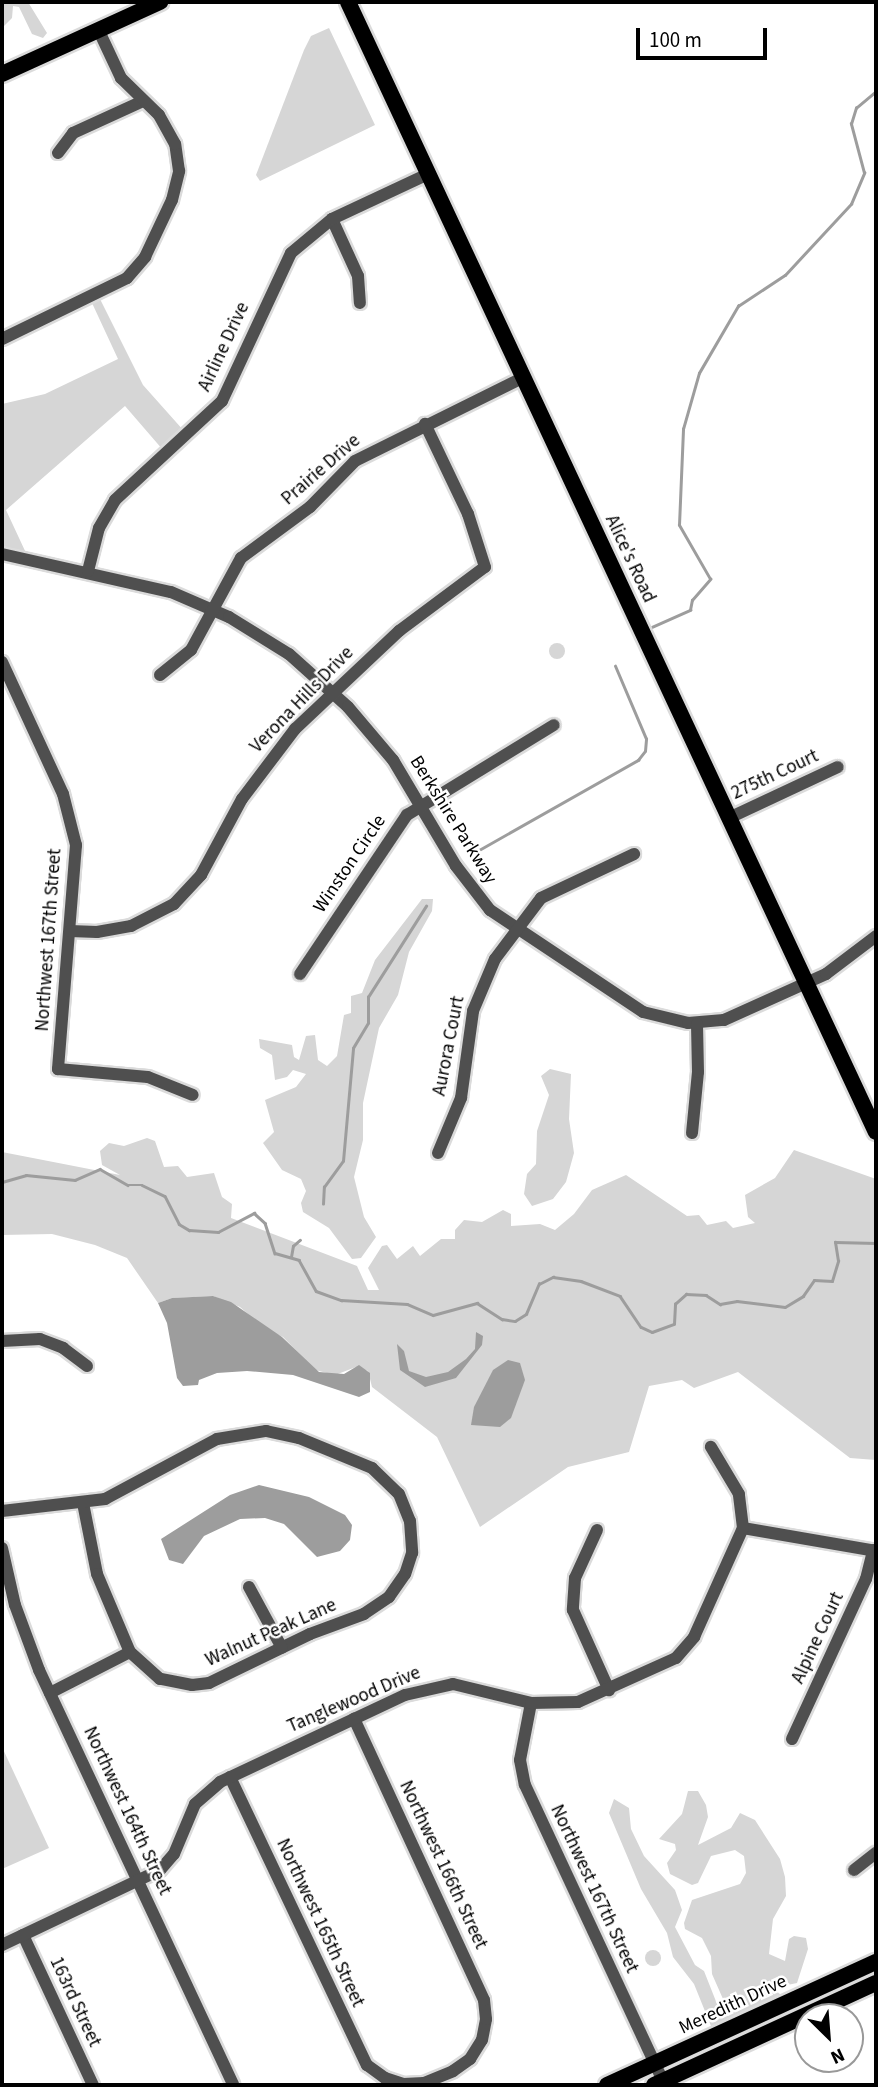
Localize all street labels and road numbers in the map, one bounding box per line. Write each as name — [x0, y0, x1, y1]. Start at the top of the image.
street label: Airline Drive — [193, 299, 255, 395]
street label: Prairie Drive — [277, 430, 365, 510]
street label: Alice's Road — [600, 511, 660, 607]
street label: Verona Hills Drive — [245, 642, 359, 758]
street label: 275th Court — [728, 745, 822, 805]
street label: Berkshire Parkway — [404, 752, 502, 888]
street label: Winston Circle — [309, 811, 391, 917]
street label: Northwest 167th Street — [31, 848, 67, 1032]
street label: Aurora Court — [428, 994, 470, 1098]
street label: Alpine Court — [787, 1589, 849, 1687]
street label: Walnut Peak Lane — [202, 1594, 340, 1672]
street label: Tanglewood Drive — [284, 1662, 424, 1738]
street label: Northwest 164th Street — [78, 1723, 176, 1899]
street label: Northwest 166th Street — [394, 1777, 492, 1953]
street label: Northwest 167th Street — [545, 1801, 643, 1977]
street label: Northwest 165th Street — [271, 1835, 369, 2011]
street label: 163rd Street — [44, 1953, 106, 2051]
street label: Meredith Drive — [676, 1970, 790, 2040]

